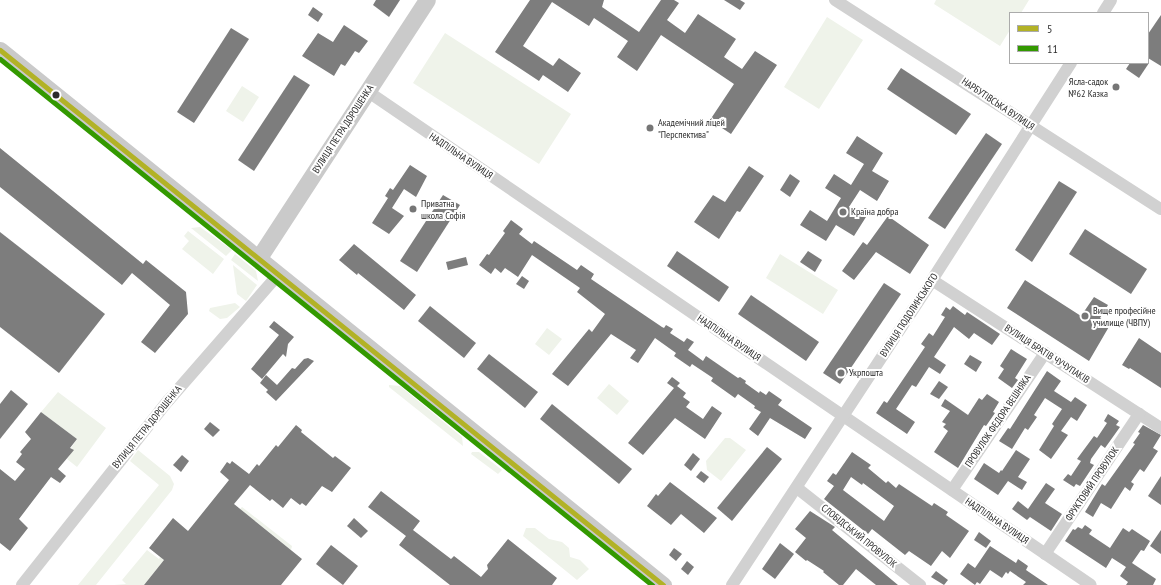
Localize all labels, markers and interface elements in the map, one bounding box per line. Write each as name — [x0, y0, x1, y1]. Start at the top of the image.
legend — [1009, 12, 1149, 64]
text: 5 — [1047, 21, 1052, 36]
text: 11 — [1047, 41, 1058, 56]
street label: НАРБУТІВСЬКА ВУЛИЦЯ — [959, 75, 1037, 133]
place label: Ясла-садок №62 Казка — [1068, 75, 1108, 98]
street label: ВУЛИЦЯ ПЕТРА ДОРОШЕНКА — [310, 82, 376, 176]
marker: Ясла-садок №62 Казка — [1111, 82, 1121, 92]
unlabelled marker — [51, 90, 61, 100]
place label: Академічний ліцей "Перспектива" — [658, 116, 725, 140]
marker: Академічний ліцей "Перспектива" — [645, 123, 655, 133]
street label: НАДПІЛЬНА ВУЛИЦЯ — [427, 130, 495, 182]
place label: Приватна школа Софія — [421, 197, 465, 220]
marker: Приватна школа Софія — [408, 204, 418, 214]
place label: Країна добра — [851, 206, 898, 218]
marker: Країна добра — [838, 207, 848, 217]
street label: ВУЛИЦЯ ПОДОЛИНСЬКОГО — [878, 271, 940, 359]
place label: Вище професійне училище (ЧВПУ) — [1093, 304, 1156, 328]
marker: Вище професійне училище (ЧВПУ) — [1080, 311, 1090, 321]
street label: НАДПІЛЬНА ВУЛИЦЯ — [695, 312, 763, 364]
street label: ВУЛИЦЯ БРАТІВ ЧУЧУПАКІВ — [1002, 322, 1092, 386]
place label: Укрпошта — [849, 367, 883, 379]
marker: Укрпошта — [836, 368, 846, 378]
street label: ПРОВУЛОК ФЕДОРА ВЕШНЯКА — [962, 372, 1034, 470]
street label: ВУЛИЦЯ ПЕТРА ДОРОШЕНКА — [110, 383, 184, 471]
street label: ФРУКТОВИЙ ПРОВУЛОК — [1063, 445, 1121, 523]
street label: НАДПІЛЬНА ВУЛИЦЯ — [963, 495, 1031, 547]
street label: СЛОБІДСЬКИЙ ПРОВУЛОК — [819, 502, 899, 570]

